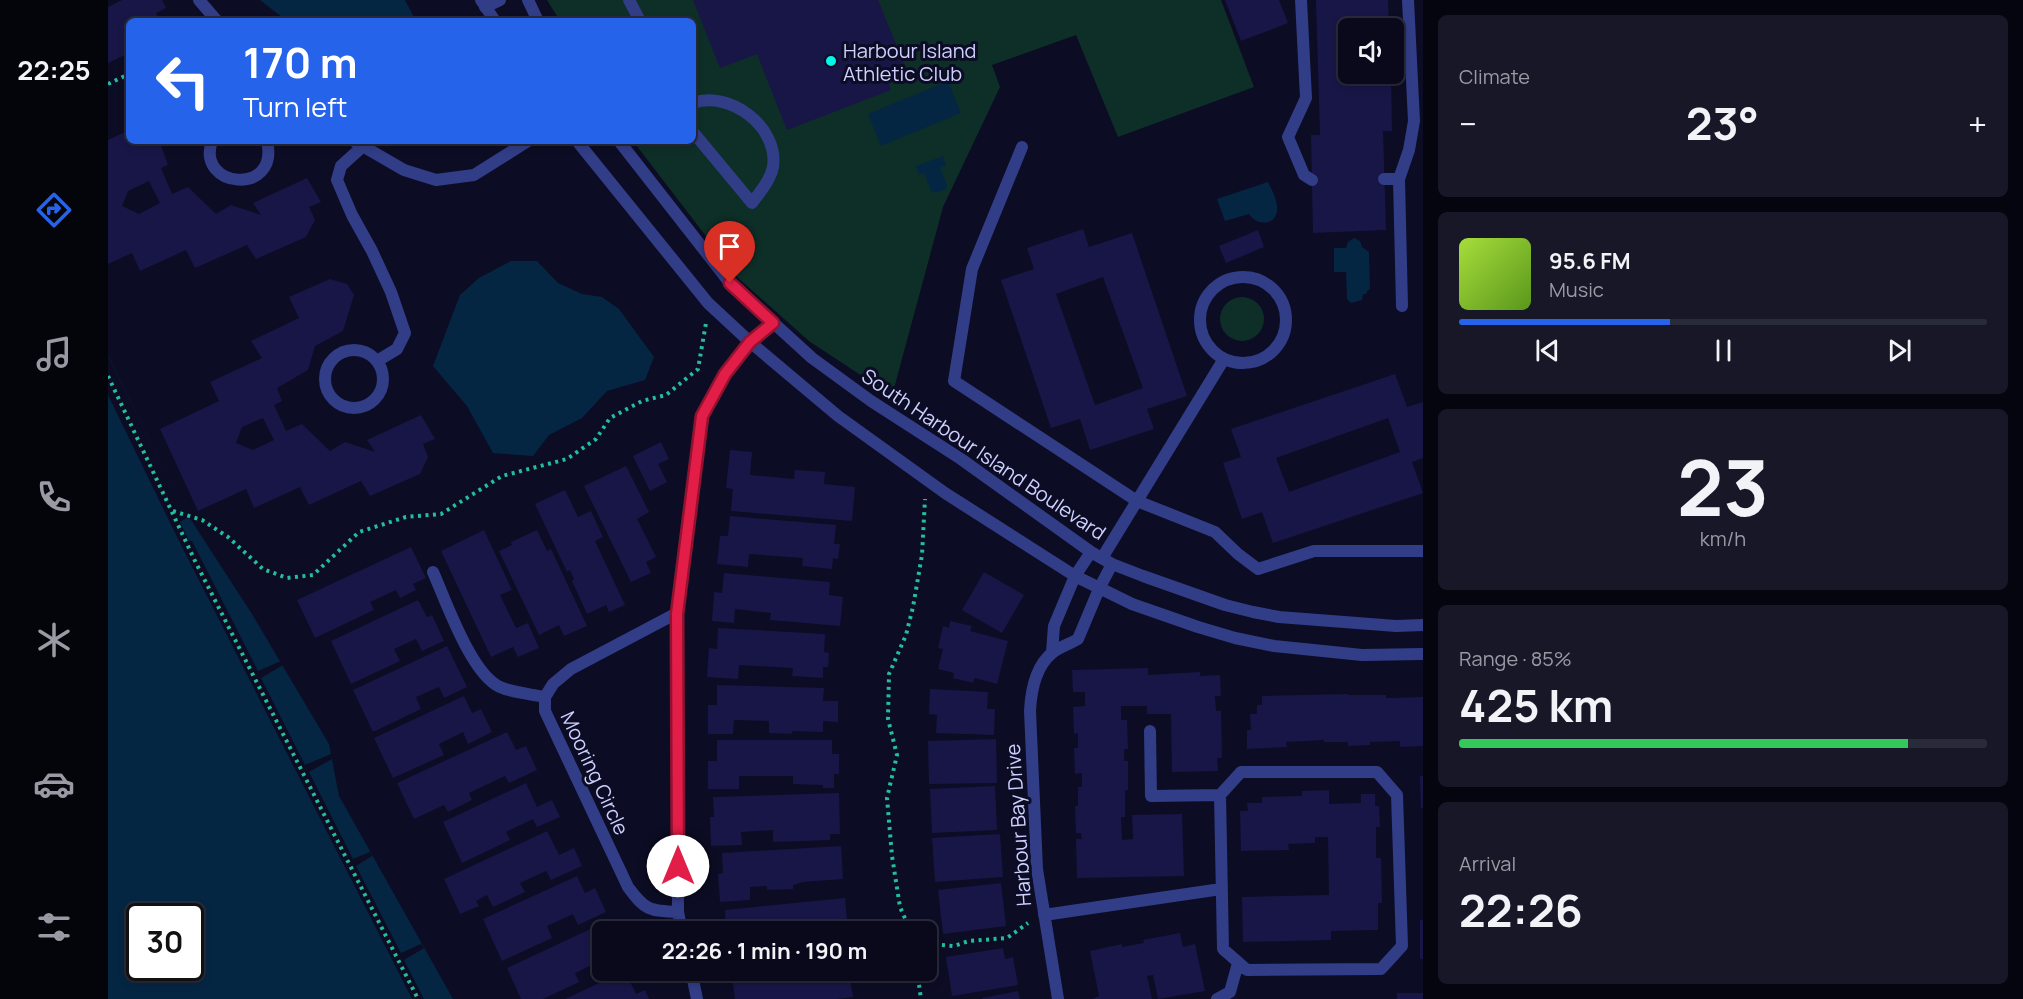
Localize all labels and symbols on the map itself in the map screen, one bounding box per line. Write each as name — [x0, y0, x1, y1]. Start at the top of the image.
place label: Harbour Island Athletic Club — [843, 37, 976, 87]
marker: Harbour Island Athletic Club — [824, 54, 838, 68]
pin — [704, 221, 755, 283]
street label: South Harbour Island Boulevard — [857, 362, 1111, 546]
street label: Mooring Circle — [555, 707, 635, 839]
street label: Harbour Bay Drive — [999, 743, 1037, 907]
position arrow — [646, 834, 710, 898]
speed limit sign: 30 — [126, 903, 204, 981]

